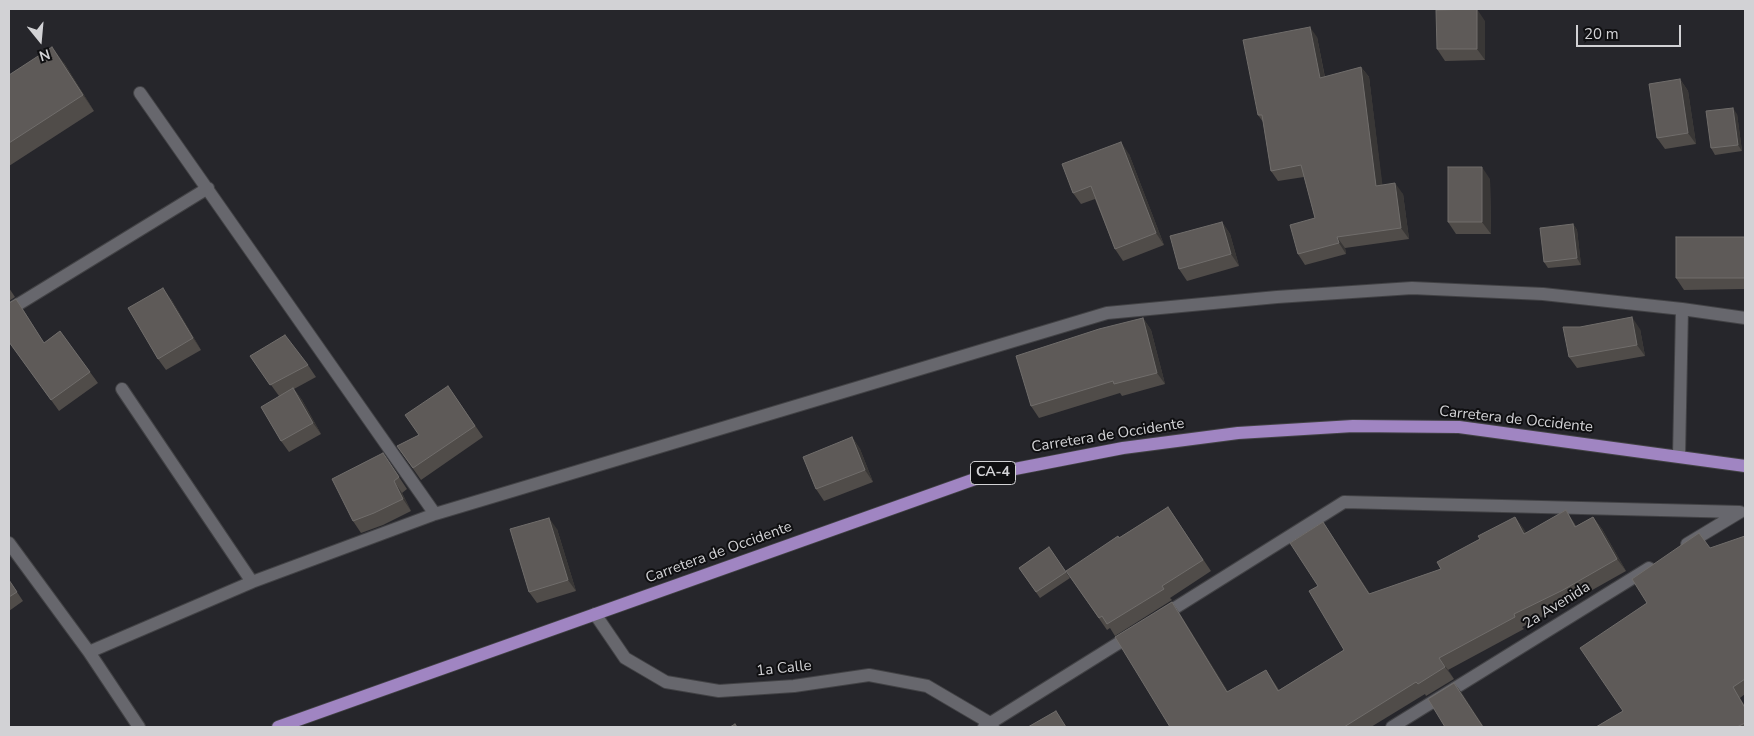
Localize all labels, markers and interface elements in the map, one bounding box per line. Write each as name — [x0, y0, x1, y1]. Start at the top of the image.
north arrow — [15, 15, 65, 65]
scale bar — [1579, 15, 1684, 47]
text: 20 m — [1584, 24, 1619, 44]
text: N — [37, 44, 52, 65]
street label: Carretera de Occidente — [1438, 403, 1594, 437]
street label: Carretera de Occidente — [1030, 415, 1186, 457]
road number: CA-4 — [970, 462, 1016, 484]
street label: Carretera de Occidente — [643, 518, 795, 588]
street label: 2a Avenida — [1520, 578, 1594, 634]
street label: 1a Calle — [756, 657, 812, 681]

